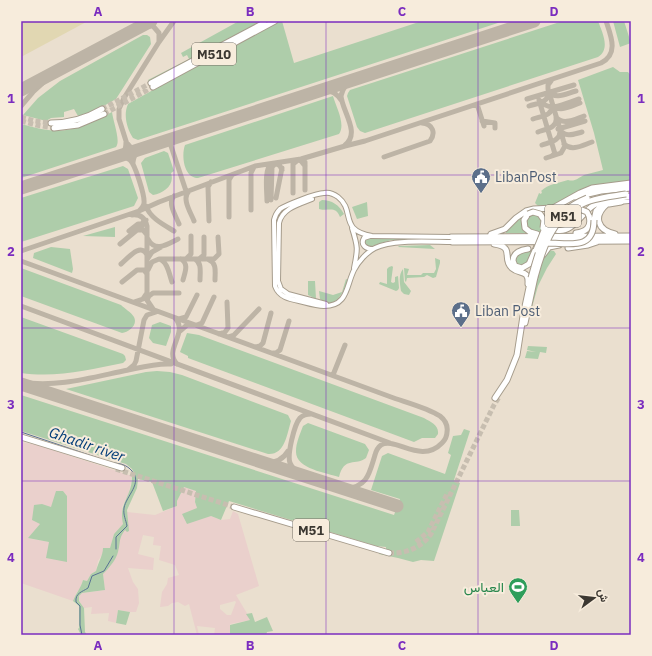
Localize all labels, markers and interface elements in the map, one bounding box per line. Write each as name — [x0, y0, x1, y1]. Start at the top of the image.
text: A — [94, 3, 103, 20]
text: B — [246, 3, 255, 20]
text: C — [398, 3, 407, 20]
text: D — [549, 3, 559, 20]
road number: M510 — [192, 43, 236, 65]
text: 1 — [7, 90, 15, 107]
text: 1 — [637, 90, 645, 107]
public building icon: LibanPost — [470, 166, 492, 194]
place label: LibanPost — [495, 168, 557, 186]
road number: M51 — [545, 205, 581, 227]
text: 2 — [7, 243, 15, 260]
text: 2 — [637, 243, 645, 260]
public building icon: Liban Post — [450, 300, 472, 328]
place label: Liban Post — [475, 302, 540, 320]
text: 3 — [7, 396, 15, 413]
text: 3 — [637, 396, 645, 413]
water label: Ghadir river — [47, 422, 128, 466]
road number: M51 — [293, 519, 329, 541]
text: 4 — [7, 549, 15, 566]
text: 4 — [637, 549, 645, 566]
sports icon: العباس — [507, 576, 529, 604]
place label: العباس — [464, 578, 504, 596]
north arrow — [574, 578, 614, 618]
text: ش — [595, 587, 612, 604]
text: A — [94, 637, 103, 654]
text: B — [246, 637, 255, 654]
text: C — [398, 637, 407, 654]
text: D — [549, 637, 559, 654]

